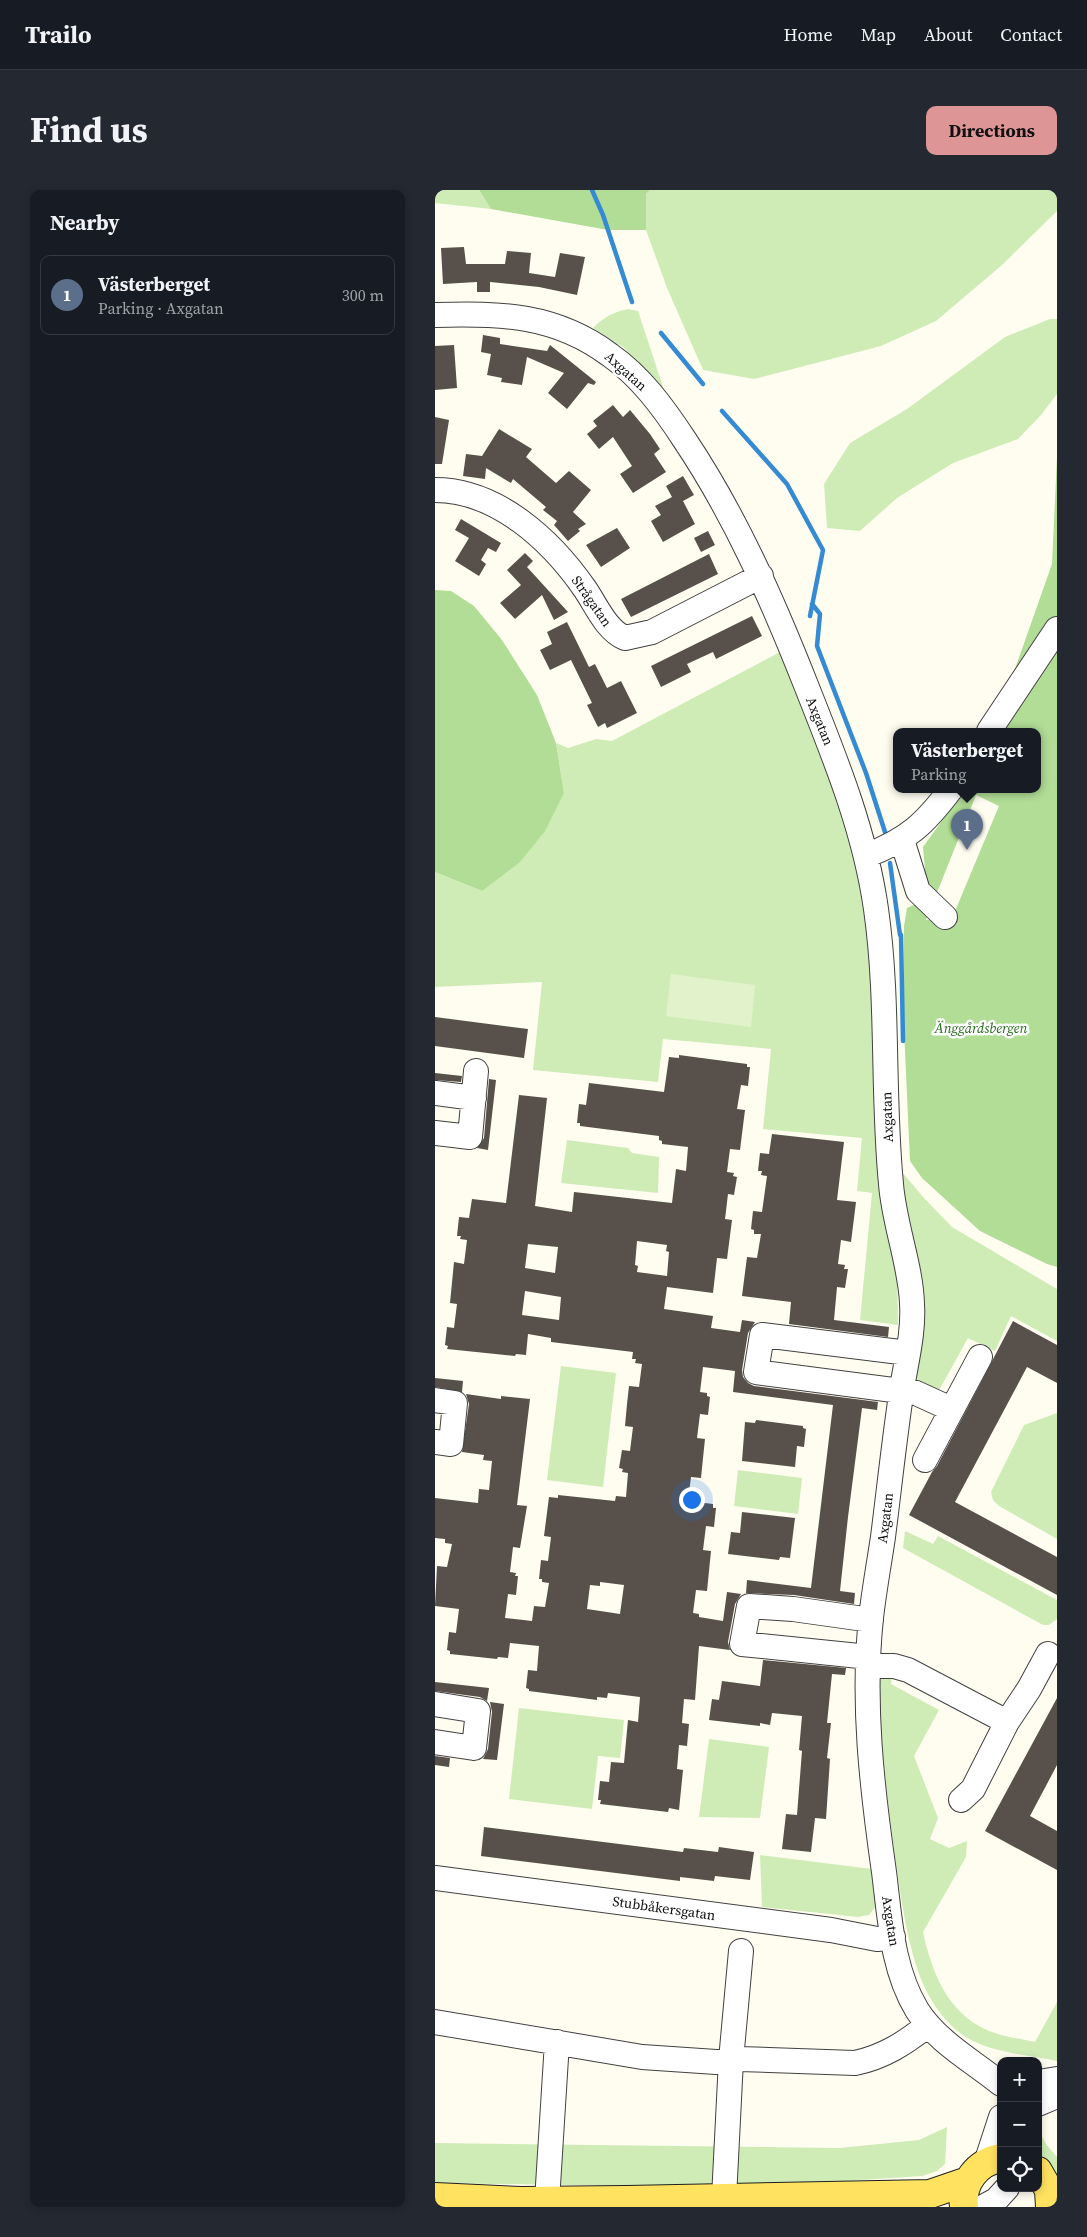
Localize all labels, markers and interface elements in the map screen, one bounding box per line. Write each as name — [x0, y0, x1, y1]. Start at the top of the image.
text: Trailo — [25, 18, 92, 51]
text: Home — [784, 22, 833, 47]
text: Map — [861, 22, 896, 47]
text: About — [924, 22, 972, 47]
text: Contact — [1000, 22, 1062, 47]
text: Find us — [30, 106, 148, 154]
button: Directions — [926, 106, 1057, 155]
text: Nearby — [50, 208, 120, 237]
text: Västerberget — [98, 271, 210, 297]
text: 1 — [63, 284, 71, 306]
text: 300 m — [342, 284, 384, 306]
text: Parking · Axgatan — [98, 297, 224, 319]
street label: Axgatan — [600, 347, 652, 396]
street label: Strågatan — [567, 571, 617, 631]
street label: Axgatan — [801, 694, 839, 749]
popup — [893, 728, 1041, 793]
text: Västerberget — [911, 737, 1023, 763]
text: Parking — [911, 763, 967, 785]
pin: 1 — [951, 809, 983, 850]
park label: Änggårdsbergen — [934, 1018, 1028, 1038]
street label: Axgatan — [876, 1091, 898, 1143]
your location — [679, 1487, 705, 1513]
street label: Axgatan — [872, 1491, 898, 1544]
street label: Stubbåkersgatan — [611, 1891, 717, 1925]
street label: Axgatan — [877, 1894, 905, 1948]
map controls — [997, 2057, 1042, 2192]
button: + — [997, 2057, 1042, 2102]
button: − — [997, 2102, 1042, 2147]
button: locate — [997, 2147, 1042, 2192]

